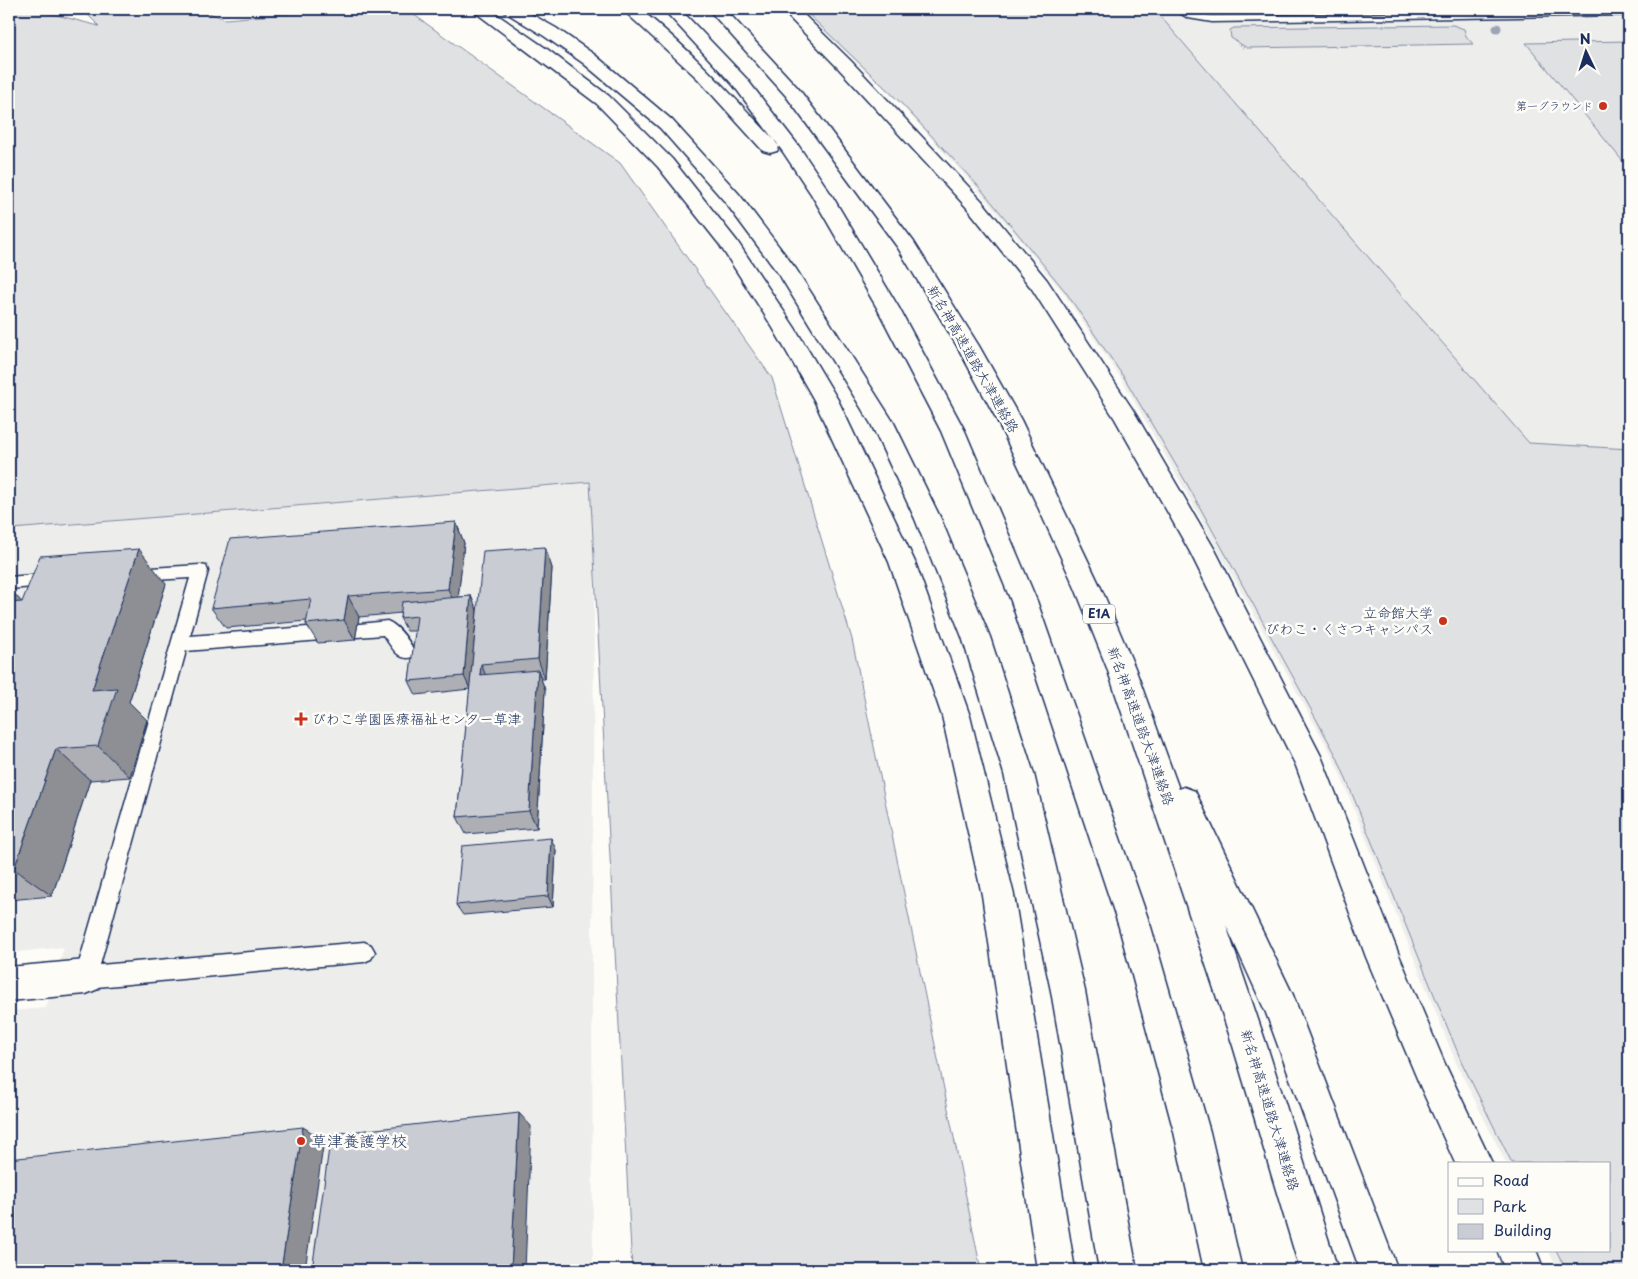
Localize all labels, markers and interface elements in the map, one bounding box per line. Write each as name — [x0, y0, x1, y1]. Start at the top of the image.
north arrow — [1560, 28, 1610, 78]
text: N — [1579, 28, 1591, 49]
place label: 第一グラウンド — [1516, 97, 1593, 114]
marker: 第一グラウンド — [1597, 100, 1609, 112]
street label: 新名神高速道路大津連絡路 — [922, 281, 1025, 437]
place label: 立命館大学 びわこ・くさつキャンパス — [1266, 602, 1433, 639]
road number: E1A — [1083, 604, 1115, 624]
marker: 立命館大学 びわこ・くさつキャンパス — [1437, 615, 1449, 627]
street label: 新名神高速道路大津連絡路 — [1103, 643, 1180, 808]
place label: びわこ学園医療福祉センター草津 — [312, 708, 521, 729]
marker: びわこ学園医療福祉センター草津 — [294, 712, 308, 726]
street label: 新名神高速道路大津連絡路 — [1236, 1026, 1305, 1193]
place label: 草津養護学校 — [311, 1128, 407, 1152]
marker: 草津養護学校 — [295, 1135, 307, 1147]
legend — [1448, 1162, 1610, 1252]
text: Road — [1493, 1168, 1529, 1191]
text: Park — [1493, 1194, 1527, 1217]
text: Building — [1493, 1218, 1552, 1241]

